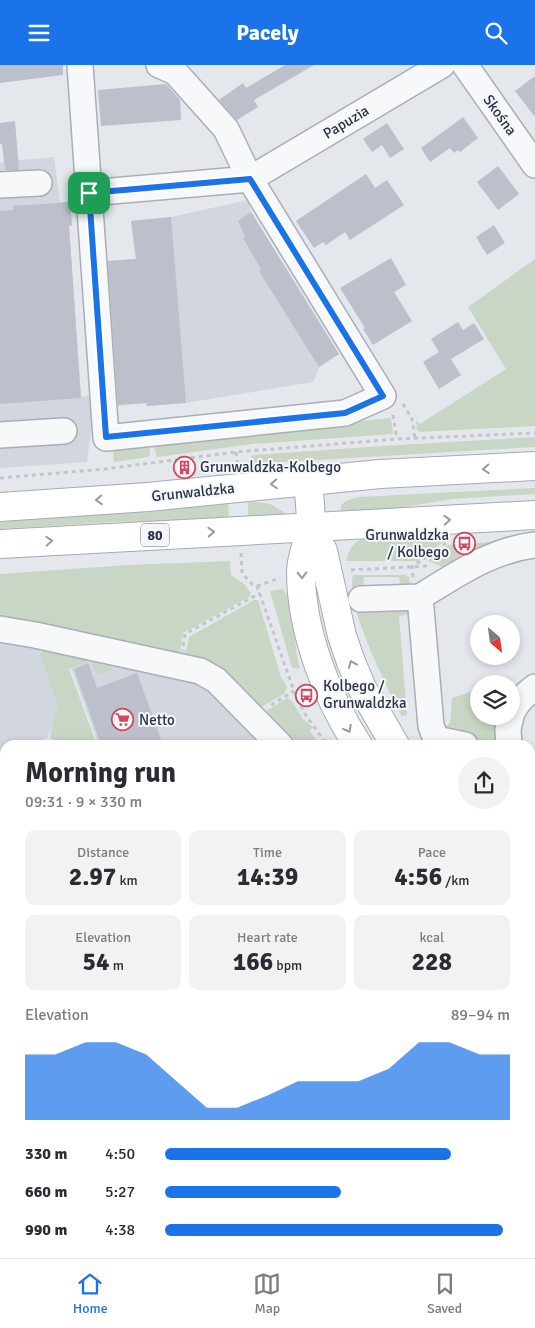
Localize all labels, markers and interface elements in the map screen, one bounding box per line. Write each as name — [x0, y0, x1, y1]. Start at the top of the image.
icon: menu — [25, 19, 53, 47]
text: Pacely — [236, 19, 299, 46]
icon: search — [482, 19, 510, 47]
street label: Skośna — [480, 91, 520, 139]
street label: Papuzia — [320, 101, 372, 143]
pin — [68, 172, 110, 214]
icon: arrive — [75, 179, 103, 207]
building icon: Grunwaldzka-Kolbego — [172, 455, 196, 479]
place label: Grunwaldzka-Kolbego — [200, 458, 341, 476]
one-way arrow — [482, 463, 490, 474]
one-way arrow — [270, 478, 278, 489]
street label: Grunwaldzka — [150, 479, 236, 505]
one-way arrow — [95, 495, 103, 506]
one-way arrow — [444, 514, 452, 525]
road number: 80 — [141, 523, 169, 547]
place label: Grunwaldzka / Kolbego — [365, 526, 449, 561]
one-way arrow — [207, 527, 215, 538]
bus stop icon: Grunwaldzka / Kolbego — [453, 532, 477, 556]
one-way arrow — [45, 536, 53, 547]
one-way arrow — [297, 571, 307, 579]
north arrow — [470, 615, 520, 665]
map controls — [470, 615, 520, 725]
one-way arrow — [348, 660, 358, 669]
button: layers — [470, 675, 520, 725]
place label: Kolbego / Grunwaldzka — [323, 677, 407, 712]
bus stop icon: Kolbego / Grunwaldzka — [295, 683, 319, 707]
supermarket icon: Netto — [111, 708, 135, 732]
place label: Netto — [139, 711, 175, 729]
one-way arrow — [342, 723, 352, 732]
text: Morning run — [25, 756, 176, 790]
button: share — [458, 757, 510, 809]
text: 09:31 · 9 × 330 m — [25, 792, 142, 812]
text: Distance — [77, 844, 129, 861]
text: Time — [253, 844, 282, 861]
text: Pace — [418, 844, 446, 861]
text: 2.97 — [69, 861, 116, 892]
text: 14:39 — [237, 861, 298, 892]
text: 4:56 — [394, 861, 442, 892]
text: km — [116, 872, 138, 889]
text: /km — [442, 872, 469, 889]
text: Elevation — [75, 929, 131, 946]
text: Heart rate — [237, 929, 298, 946]
text: kcal — [420, 929, 444, 946]
text: 54 — [83, 946, 110, 977]
text: 166 — [233, 946, 273, 977]
text: 228 — [412, 946, 452, 977]
text: m — [110, 957, 124, 974]
text: bpm — [273, 957, 302, 974]
text: Elevation — [25, 1005, 89, 1025]
text: 89–94 m — [451, 1005, 510, 1025]
text: 330 m — [25, 1144, 67, 1164]
text: 4:50 — [105, 1144, 135, 1164]
text: 660 m — [25, 1182, 67, 1202]
text: 5:27 — [105, 1182, 135, 1202]
text: 990 m — [25, 1220, 67, 1240]
text: 4:38 — [105, 1220, 135, 1240]
tab: Home — [73, 1270, 108, 1317]
tab: Map — [253, 1270, 281, 1317]
tab: Saved — [427, 1270, 462, 1317]

